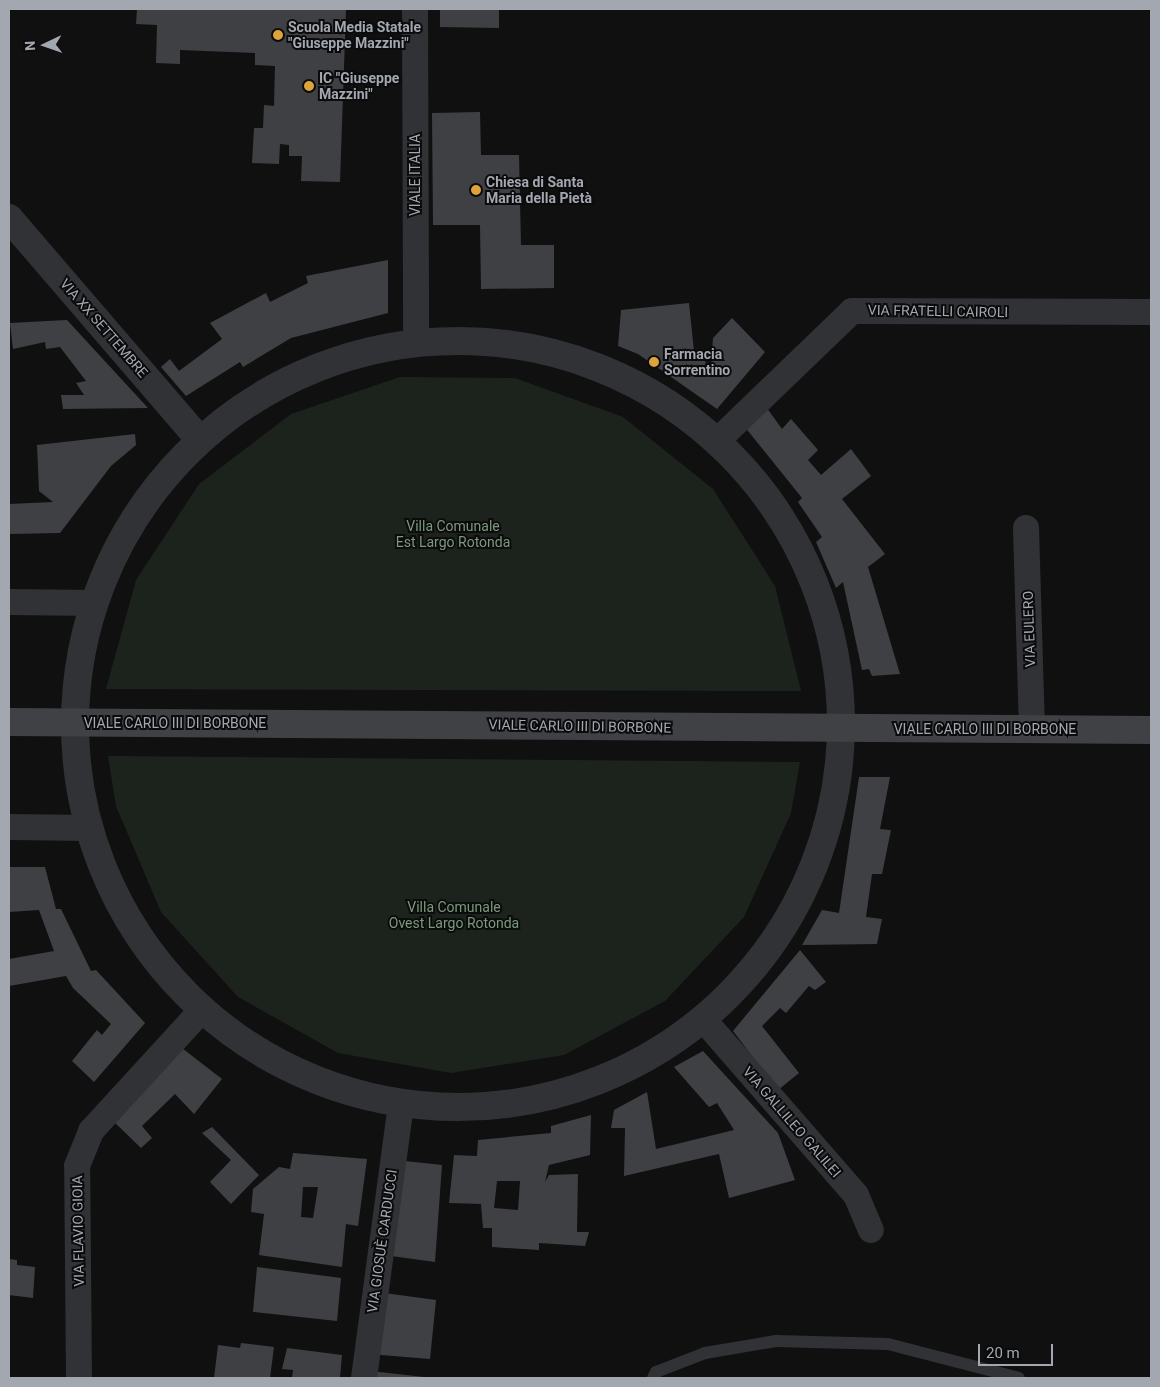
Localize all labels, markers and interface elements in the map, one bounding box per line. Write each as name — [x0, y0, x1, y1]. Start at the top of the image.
place label: Scuola Media Statale "Giuseppe Mazzini" — [288, 19, 421, 52]
north arrow — [20, 20, 70, 70]
marker: Scuola Media Statale "Giuseppe Mazzini" — [272, 29, 284, 41]
text: N — [22, 40, 38, 51]
place label: IC "Giuseppe Mazzini" — [319, 70, 399, 102]
marker: IC "Giuseppe Mazzini" — [303, 80, 315, 92]
street label: VIALE ITALIA — [407, 134, 423, 216]
place label: Chiesa di Santa Maria della Pietà — [486, 174, 592, 206]
marker: Chiesa di Santa Maria della Pietà — [470, 184, 482, 196]
street label: VIA XX SETTEMBRE — [57, 275, 151, 381]
street label: VIA FRATELLI CAIROLI — [868, 301, 1008, 321]
place label: Farmacia Sorrentino — [664, 346, 730, 378]
marker: Farmacia Sorrentino — [648, 356, 660, 368]
park label: Villa Comunale Est Largo Rotonda — [396, 518, 510, 550]
street label: VIA EULERO — [1019, 591, 1039, 667]
street label: VIALE CARLO III DI BORBONE — [84, 715, 266, 731]
street label: VIALE CARLO III DI BORBONE — [489, 716, 671, 736]
street label: VIALE CARLO III DI BORBONE — [894, 721, 1076, 737]
park label: Villa Comunale Ovest Largo Rotonda — [389, 899, 519, 932]
street label: VIA GALLILEO GALILEI — [739, 1063, 845, 1181]
street label: VIA GIOSUÈ CARDUCCI — [364, 1168, 400, 1314]
street label: VIA FLAVIO GIOIA — [69, 1175, 87, 1287]
scale bar — [980, 1334, 1055, 1366]
text: 20 m — [986, 1344, 1020, 1362]

